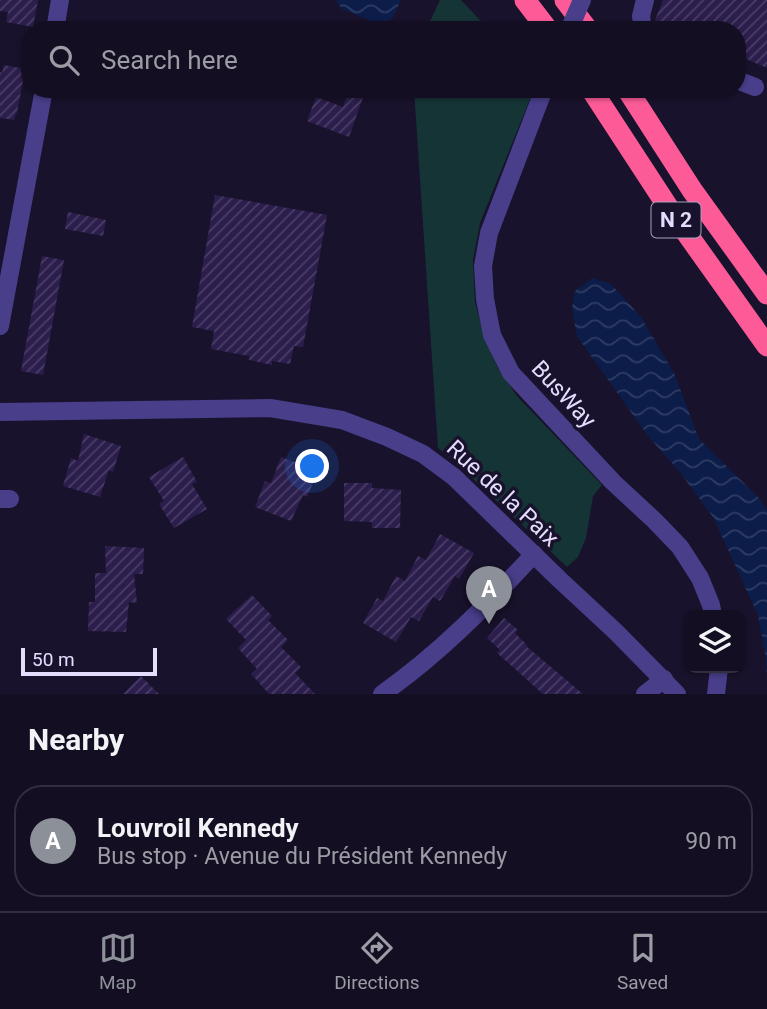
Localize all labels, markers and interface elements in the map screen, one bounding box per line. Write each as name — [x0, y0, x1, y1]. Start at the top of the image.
search box — [21, 21, 746, 98]
icon: search — [45, 41, 83, 79]
text: Search here — [101, 45, 238, 75]
road number: N 2 — [652, 202, 700, 238]
street label: BusWay — [526, 355, 602, 434]
street label: Rue de la Paix — [441, 435, 564, 552]
your location — [295, 449, 329, 483]
pin: A — [466, 566, 512, 624]
map controls — [683, 610, 746, 673]
button: layers — [683, 610, 746, 673]
scale bar — [21, 645, 158, 677]
text: 50 m — [32, 648, 75, 671]
text: Nearby — [28, 722, 124, 757]
text: Louvroil Kennedy — [97, 813, 299, 843]
text: A — [45, 828, 61, 855]
text: 90 m — [685, 828, 737, 855]
text: Bus stop · Avenue du Président Kennedy — [97, 843, 507, 870]
tab: Map — [99, 929, 137, 994]
tab: Directions — [334, 929, 419, 994]
tab: Saved — [617, 929, 668, 994]

